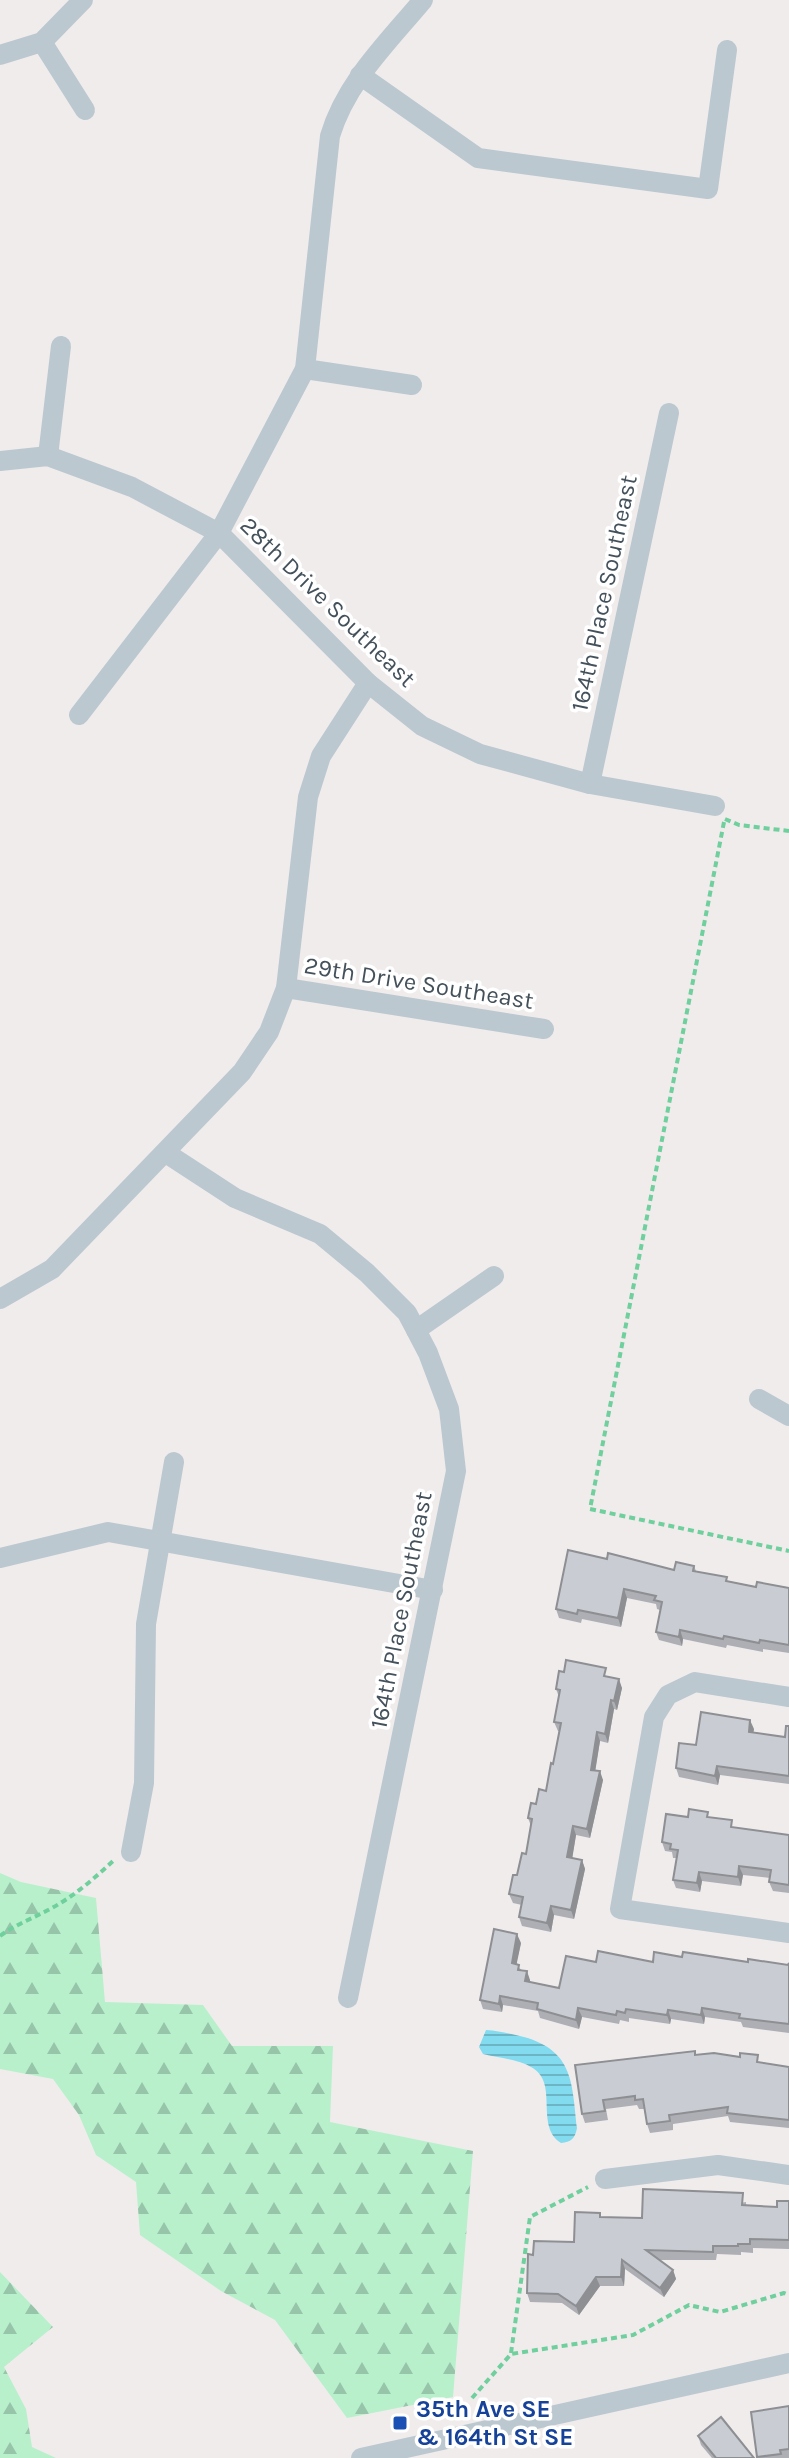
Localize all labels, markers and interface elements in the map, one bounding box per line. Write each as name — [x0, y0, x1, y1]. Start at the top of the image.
street label: 164th Place Southeast — [565, 472, 643, 714]
street label: 28th Drive Southeast — [235, 511, 421, 693]
street label: 29th Drive Southeast — [302, 951, 536, 1015]
street label: 164th Place Southeast — [364, 1489, 438, 1731]
place label: 35th Ave SE & 164th St SE — [416, 2395, 573, 2451]
marker: 35th Ave SE & 164th St SE — [391, 2414, 409, 2432]

